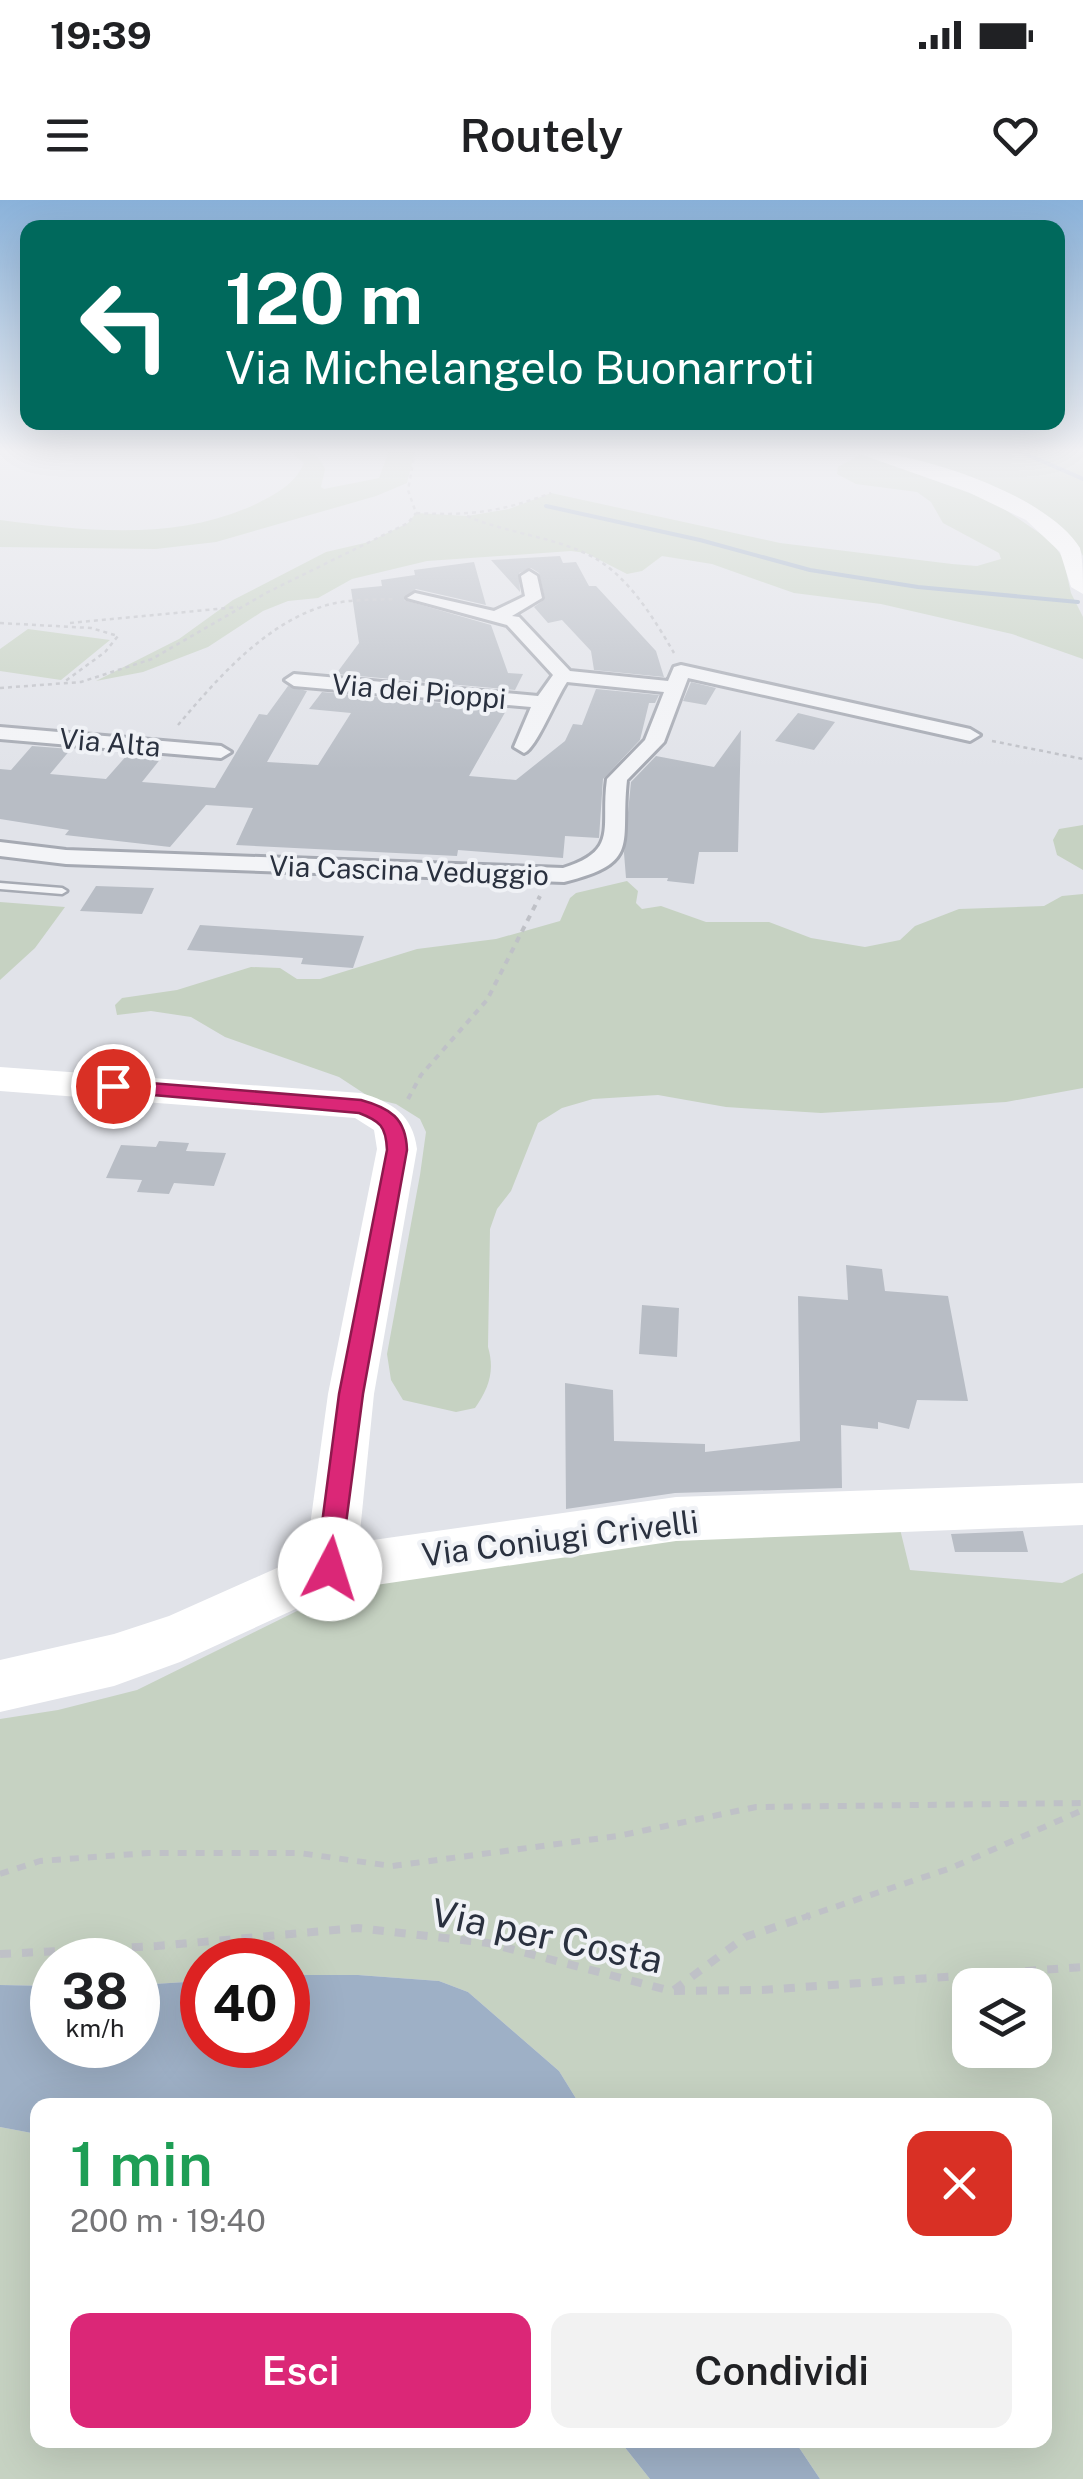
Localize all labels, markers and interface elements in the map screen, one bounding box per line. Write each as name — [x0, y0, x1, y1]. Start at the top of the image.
text: 19:39 — [50, 13, 152, 58]
icon: menu — [40, 108, 95, 163]
icon: heart — [988, 108, 1043, 163]
text: Routely — [460, 109, 623, 162]
text: 120 m — [225, 257, 423, 340]
icon: left — [60, 260, 190, 390]
text: Via Michelangelo Buonarroti — [225, 341, 815, 394]
street label: Via dei Pioppi — [330, 667, 508, 715]
street label: Via Alta — [58, 721, 162, 763]
street label: Via Cascina Veduggio — [268, 849, 550, 891]
pin — [71, 1044, 156, 1129]
icon: arrive — [86, 1059, 141, 1114]
street label: Via Coniugi Crivelli — [419, 1503, 701, 1573]
position arrow — [278, 1517, 382, 1621]
street label: Via per Costa — [427, 1890, 667, 1982]
speed limit sign: 40 — [180, 1938, 310, 2068]
text: 38 — [62, 1961, 128, 2020]
map controls — [952, 1968, 1052, 2068]
button: layers — [952, 1968, 1052, 2068]
text: km/h — [66, 2013, 124, 2043]
text: 1 min — [70, 2129, 213, 2200]
button: close — [907, 2131, 1012, 2236]
text: 200 m · 19:40 — [70, 2202, 266, 2239]
button: Esci — [70, 2313, 531, 2428]
button: Condividi — [551, 2313, 1012, 2428]

